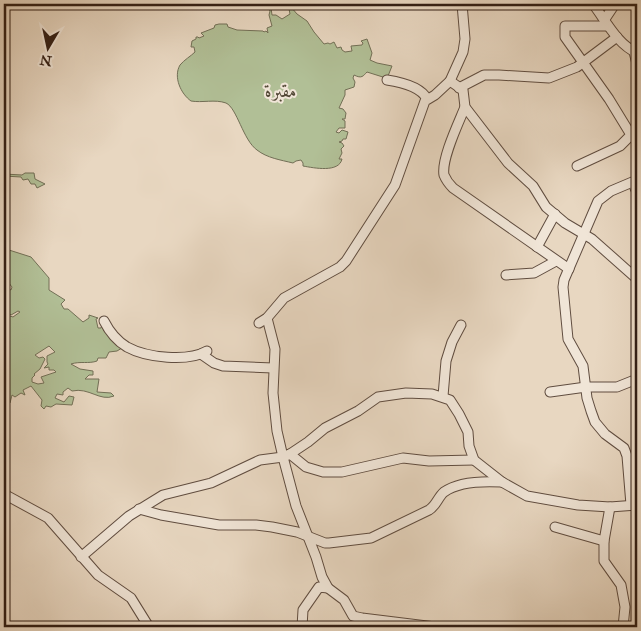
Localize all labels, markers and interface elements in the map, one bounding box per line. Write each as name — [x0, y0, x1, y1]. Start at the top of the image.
north arrow — [22, 22, 72, 72]
text: N — [39, 51, 53, 70]
park label: مقبرة — [264, 79, 297, 102]

